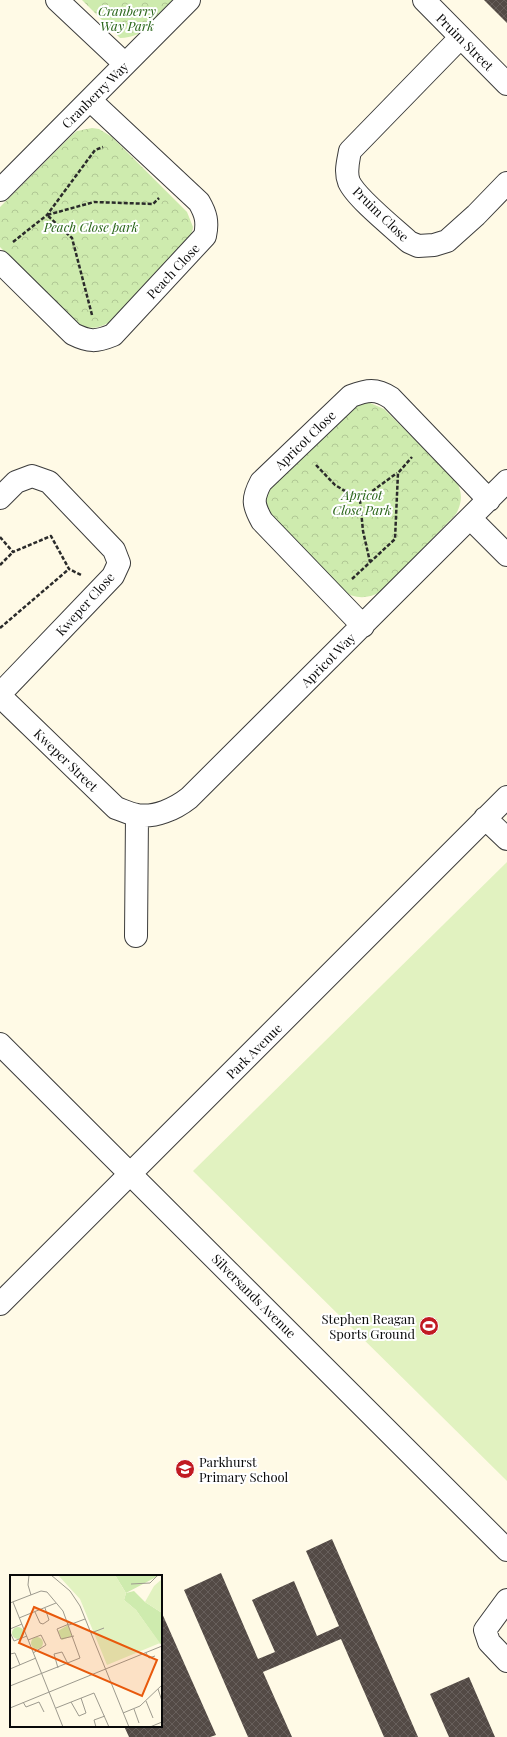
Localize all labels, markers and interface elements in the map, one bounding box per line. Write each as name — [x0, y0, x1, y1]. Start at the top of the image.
park label: Cranberry Way Park — [98, 2, 156, 34]
street label: Pruim Street — [433, 9, 498, 74]
street label: Cranberry Way — [58, 57, 132, 132]
street label: Pruim Close — [350, 183, 413, 245]
park label: Peach Close park — [43, 218, 139, 235]
street label: Peach Close — [143, 239, 203, 302]
street label: Apricot Close — [270, 406, 339, 474]
park label: Apricot Close Park — [332, 486, 392, 518]
street label: Kweper Close — [52, 568, 118, 639]
street label: Apricot Way — [296, 629, 359, 691]
street label: Kweper Street — [31, 725, 102, 795]
street label: Park Avenue — [222, 1019, 285, 1082]
street label: Silversands Avenue — [209, 1250, 300, 1342]
place label: Stephen Reagan Sports Ground — [322, 1310, 415, 1342]
sports icon: Stephen Reagan Sports Ground — [418, 1315, 440, 1337]
place label: Parkhurst Primary School — [199, 1453, 289, 1485]
school or university icon: Parkhurst Primary School — [174, 1458, 196, 1480]
inset map — [10, 1575, 162, 1727]

